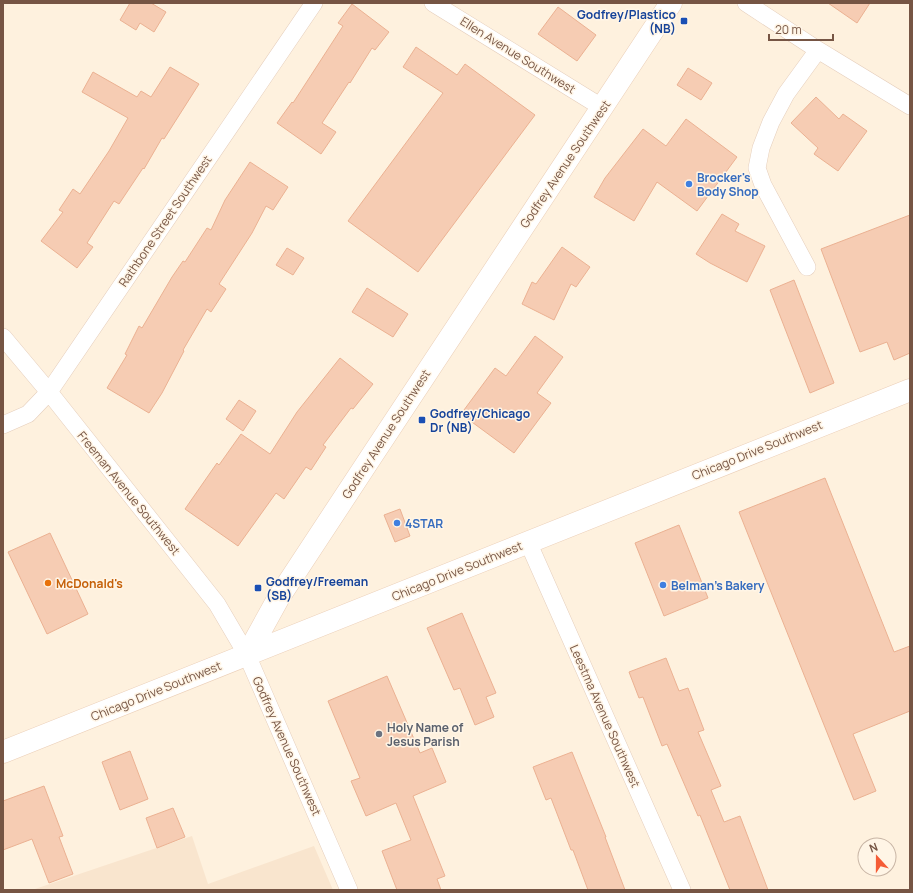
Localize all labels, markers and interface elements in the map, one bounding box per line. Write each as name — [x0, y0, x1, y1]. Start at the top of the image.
place label: Godfrey/Plastico (NB) — [577, 6, 676, 37]
street label: Ellen Avenue Southwest — [457, 13, 579, 98]
marker: Godfrey/Plastico (NB) — [679, 16, 689, 26]
scale bar — [769, 16, 833, 42]
text: 20 m — [775, 21, 802, 38]
street label: Godfrey Avenue Southwest — [516, 97, 614, 231]
street label: Rathbone Street Southwest — [115, 152, 216, 290]
place label: Brocker's Body Shop — [697, 169, 759, 200]
marker: Brocker's Body Shop — [684, 179, 694, 189]
street label: Godfrey Avenue Southwest — [338, 366, 434, 502]
place label: Godfrey/Chicago Dr (NB) — [430, 405, 530, 436]
marker: Godfrey/Chicago Dr (NB) — [417, 415, 427, 425]
street label: Chicago Drive Southwest — [689, 416, 825, 484]
street label: Freeman Avenue Southwest — [74, 428, 184, 559]
place label: 4STAR — [405, 515, 443, 532]
marker: 4STAR — [392, 518, 402, 528]
street label: Chicago Drive Southwest — [389, 537, 525, 605]
place label: Godfrey/Freeman (SB) — [266, 573, 368, 604]
place label: McDonald's — [56, 575, 123, 592]
place label: Belman's Bakery — [671, 577, 765, 594]
marker: McDonald's — [43, 578, 53, 588]
marker: Belman's Bakery — [658, 580, 668, 590]
marker: Godfrey/Freeman (SB) — [253, 583, 263, 593]
street label: Leestma Avenue Southwest — [566, 642, 644, 790]
street label: Chicago Drive Southwest — [88, 657, 224, 725]
street label: Godfrey Avenue Southwest — [249, 674, 326, 819]
place label: Holy Name of Jesus Parish — [387, 719, 464, 750]
marker: Holy Name of Jesus Parish — [374, 729, 384, 739]
north arrow — [857, 837, 897, 877]
text: N — [867, 839, 880, 856]

